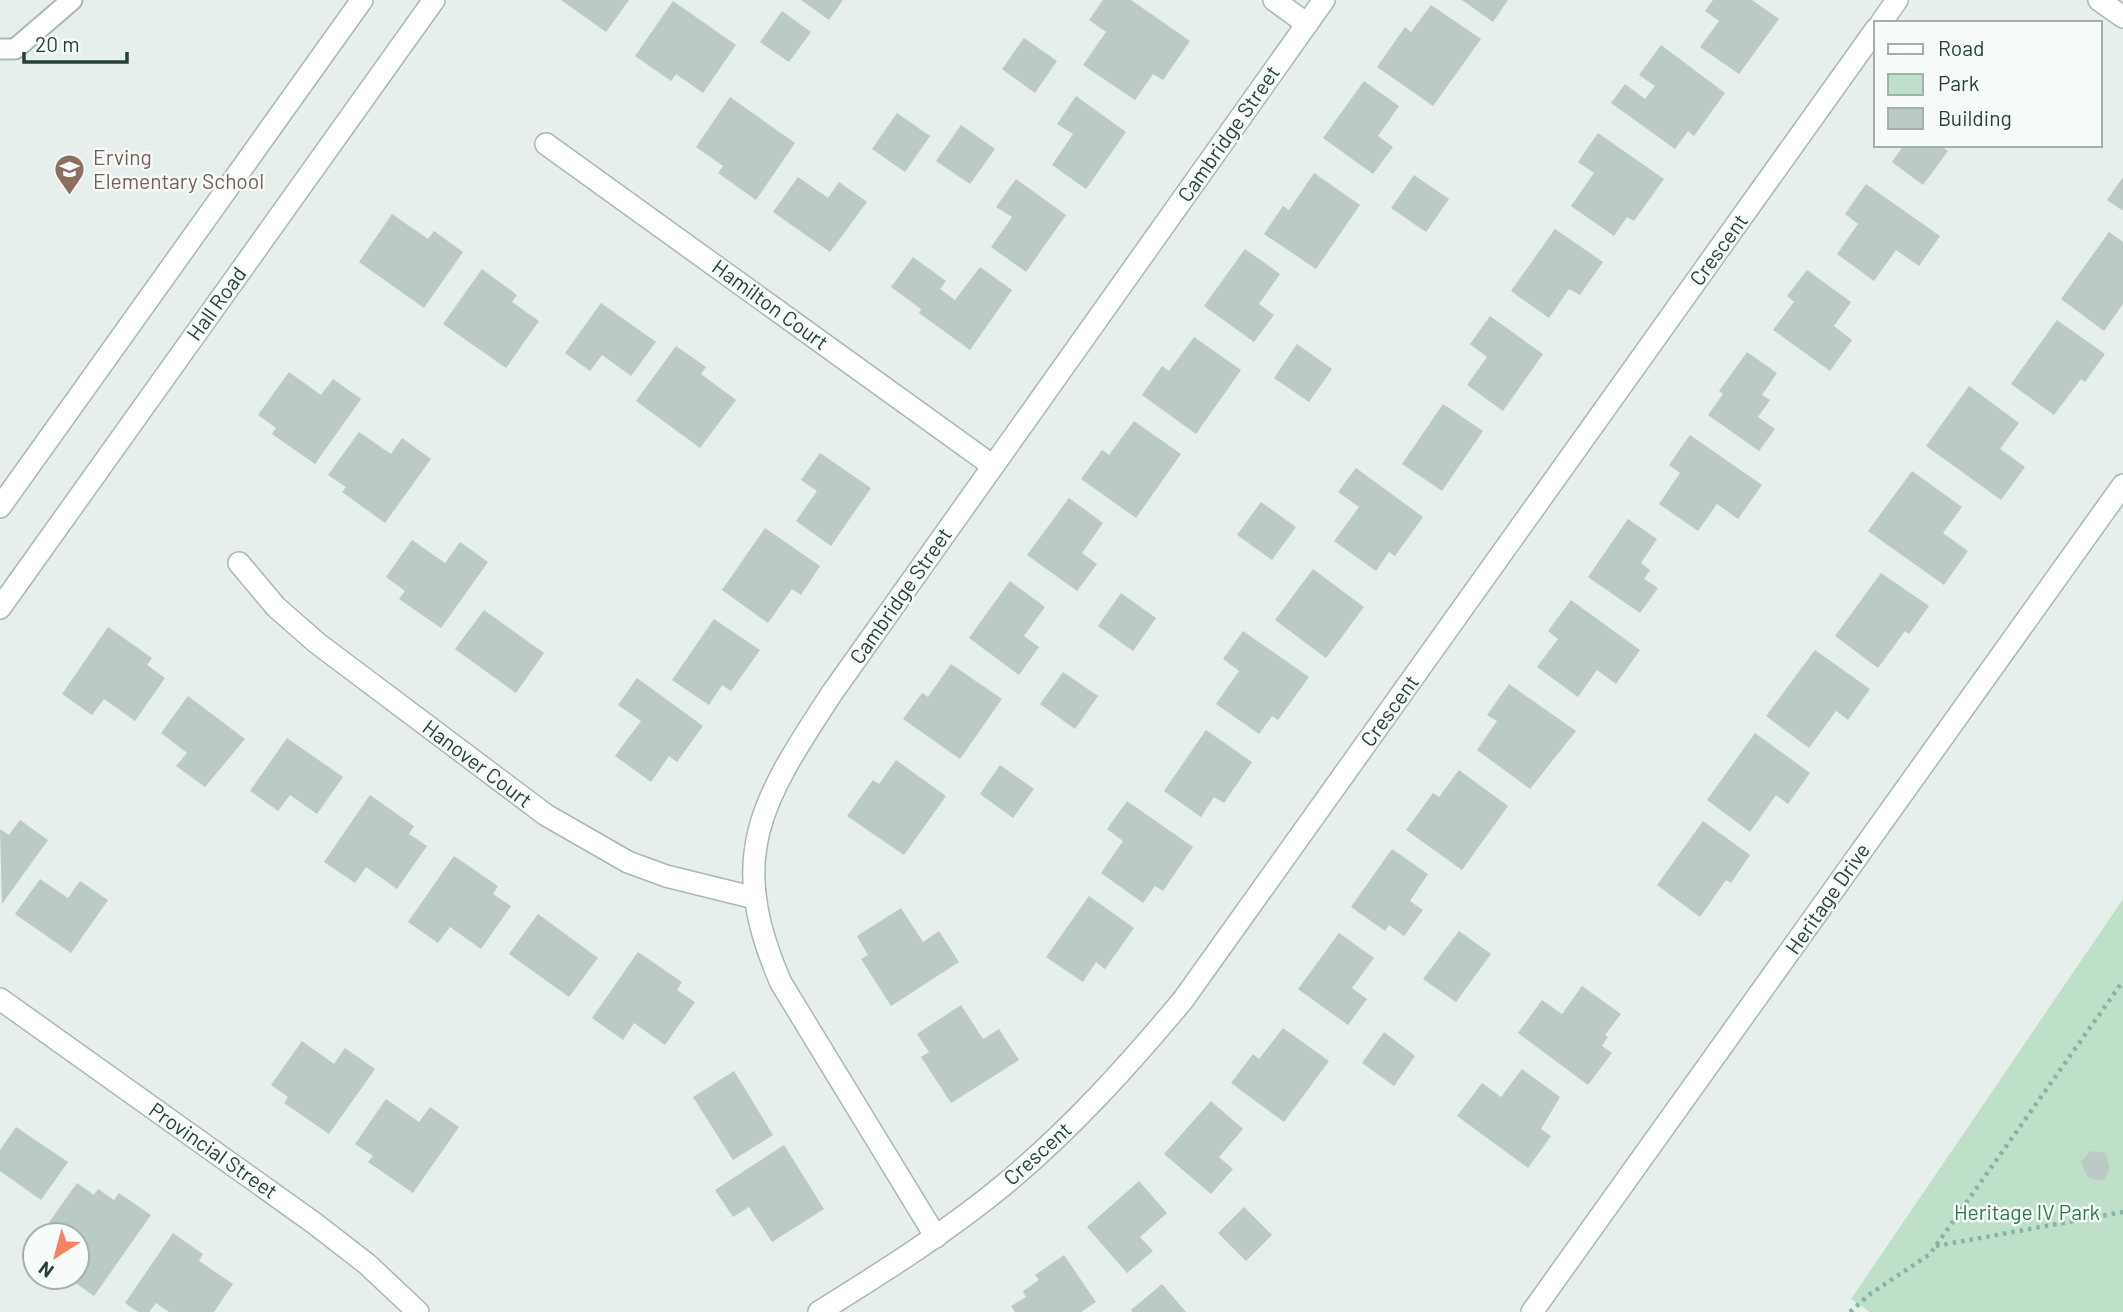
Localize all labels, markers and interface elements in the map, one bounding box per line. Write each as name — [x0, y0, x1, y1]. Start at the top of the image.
scale bar — [24, 21, 128, 65]
legend — [1874, 21, 2102, 147]
text: 20 m — [35, 31, 80, 56]
text: Road — [1938, 35, 1984, 60]
street label: Cambridge Street — [1171, 60, 1284, 206]
text: Park — [1938, 70, 1979, 95]
text: Building — [1938, 105, 2012, 130]
place label: Erving Elementary School — [93, 144, 264, 193]
school or university icon: Erving Elementary School — [53, 153, 87, 197]
street label: Crescent — [1683, 208, 1752, 290]
street label: Hamilton Court — [708, 253, 834, 354]
street label: Hall Road — [181, 261, 251, 345]
street label: Cambridge Street — [843, 522, 956, 668]
street label: Crescent — [1354, 669, 1423, 751]
street label: Hanover Court — [418, 714, 537, 812]
street label: Heritage Drive — [1779, 838, 1874, 958]
street label: Provincial Street — [145, 1096, 283, 1203]
street label: Crescent — [998, 1116, 1076, 1190]
park label: Heritage IV Park — [1954, 1199, 2100, 1224]
north arrow — [21, 1221, 91, 1291]
text: N — [34, 1257, 58, 1283]

